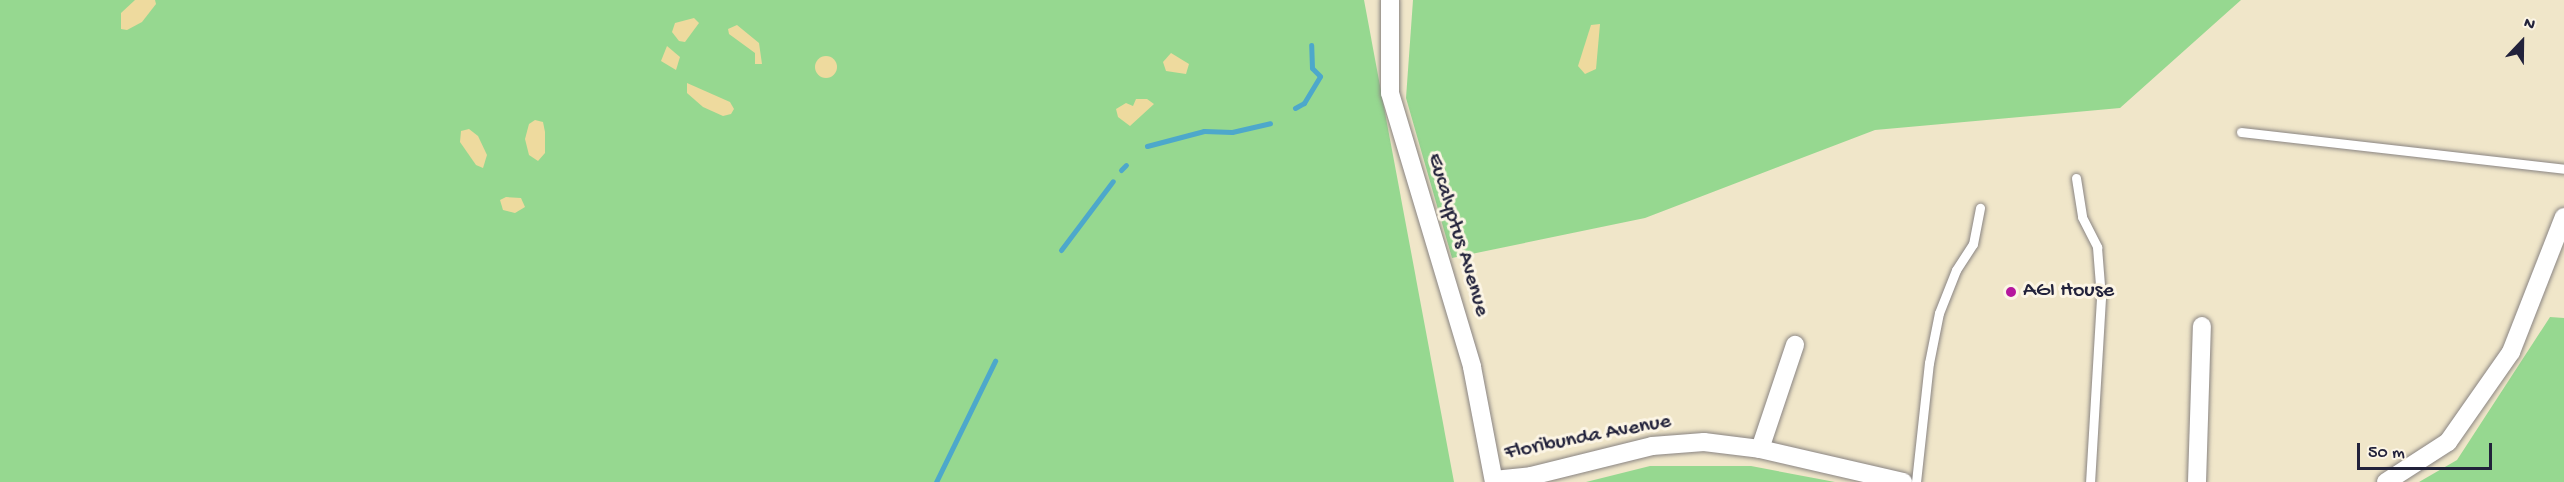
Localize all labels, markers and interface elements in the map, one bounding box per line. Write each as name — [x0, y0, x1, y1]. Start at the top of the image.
north arrow — [2492, 12, 2552, 72]
text: N — [2521, 14, 2537, 36]
street label: Eucalyptus Avenue — [1420, 150, 1494, 320]
place label: AGI House — [2023, 279, 2114, 305]
marker: AGI House — [2004, 285, 2018, 299]
street label: Floribunda Avenue — [1503, 409, 1673, 467]
scale bar — [2360, 431, 2495, 469]
text: 50 m — [2368, 443, 2405, 464]

